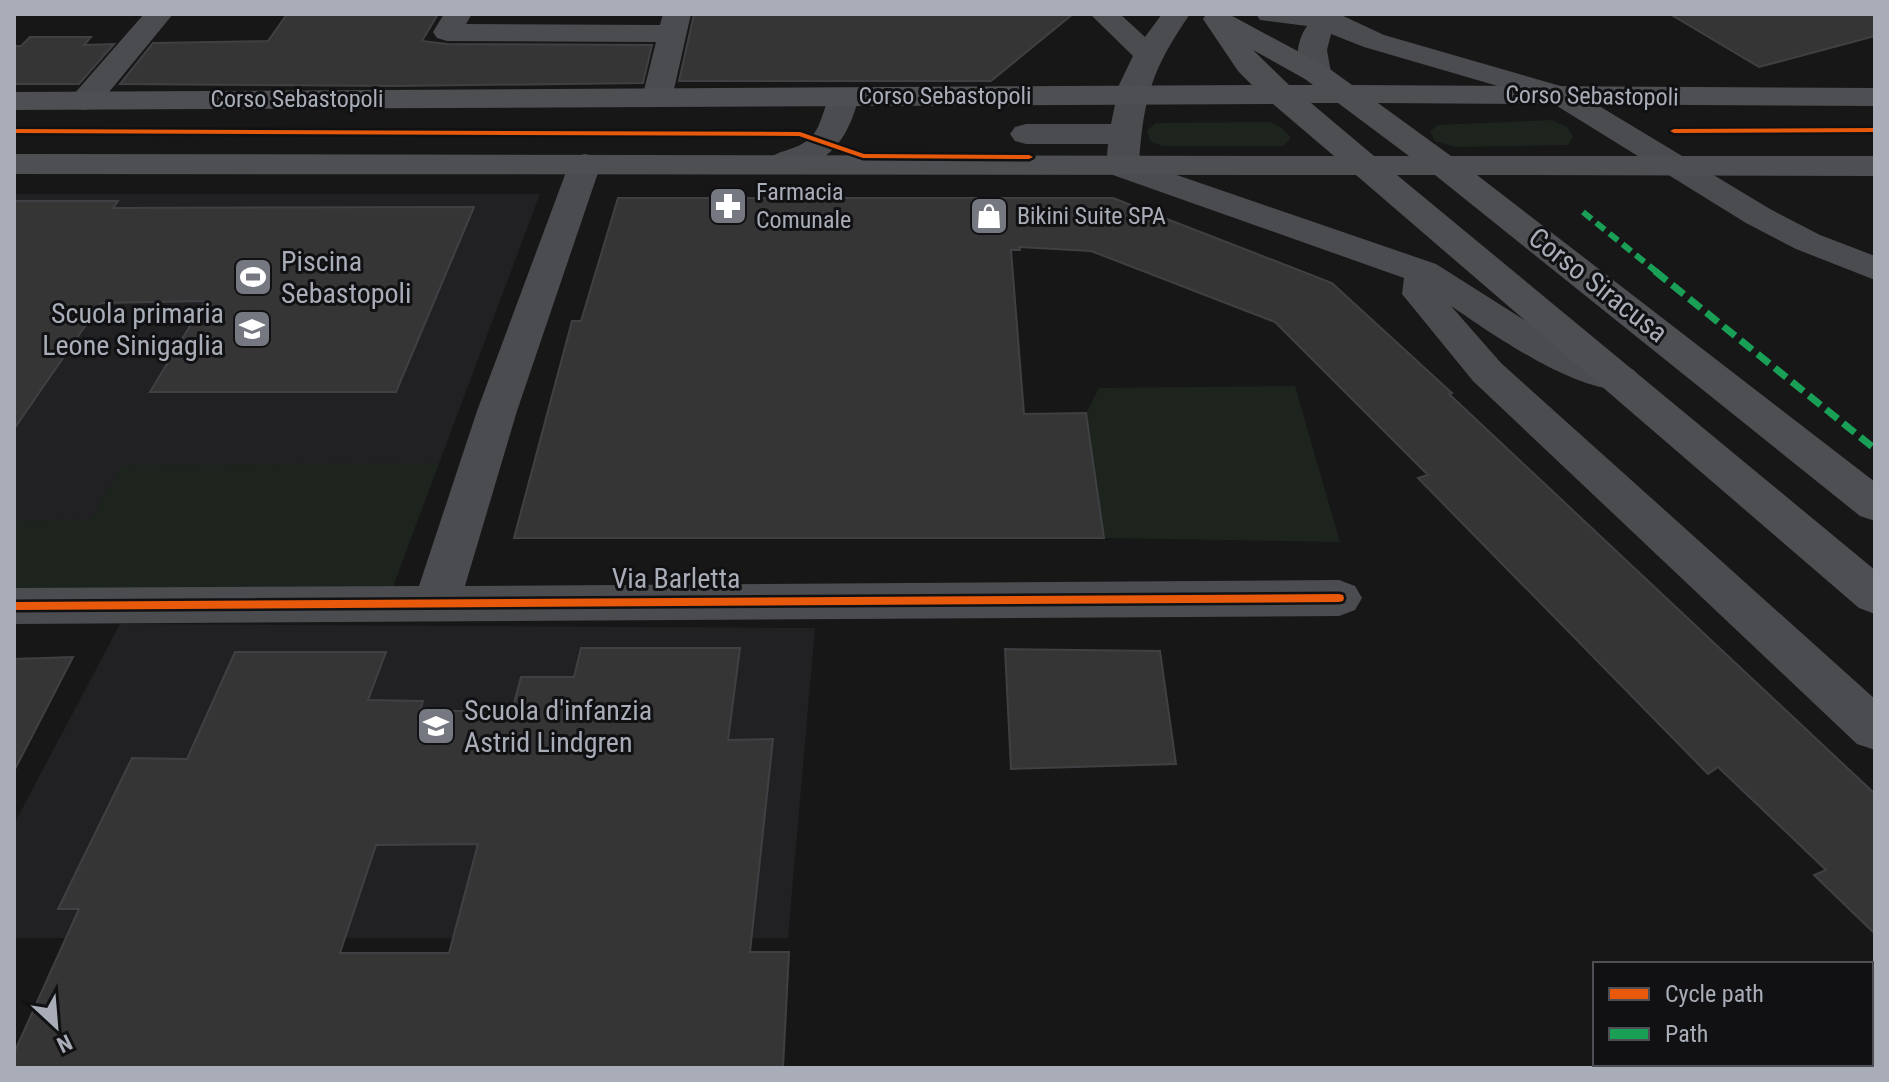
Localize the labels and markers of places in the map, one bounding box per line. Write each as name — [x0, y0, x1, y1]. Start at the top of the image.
place label: Farmacia Comunale — [756, 178, 851, 234]
pharmacy icon: Farmacia Comunale — [707, 185, 749, 227]
shop icon: Bikini Suite SPA — [968, 195, 1010, 237]
place label: Bikini Suite SPA — [1017, 202, 1166, 230]
place label: Piscina Sebastopoli — [281, 245, 411, 310]
sports icon: Piscina Sebastopoli — [232, 256, 274, 298]
place label: Scuola primaria Leone Sinigaglia — [42, 297, 224, 362]
school or university icon: Scuola primaria Leone Sinigaglia — [231, 308, 273, 350]
place label: Scuola d'infanzia Astrid Lindgren — [464, 694, 652, 759]
school or university icon: Scuola d'infanzia Astrid Lindgren — [415, 705, 457, 747]

